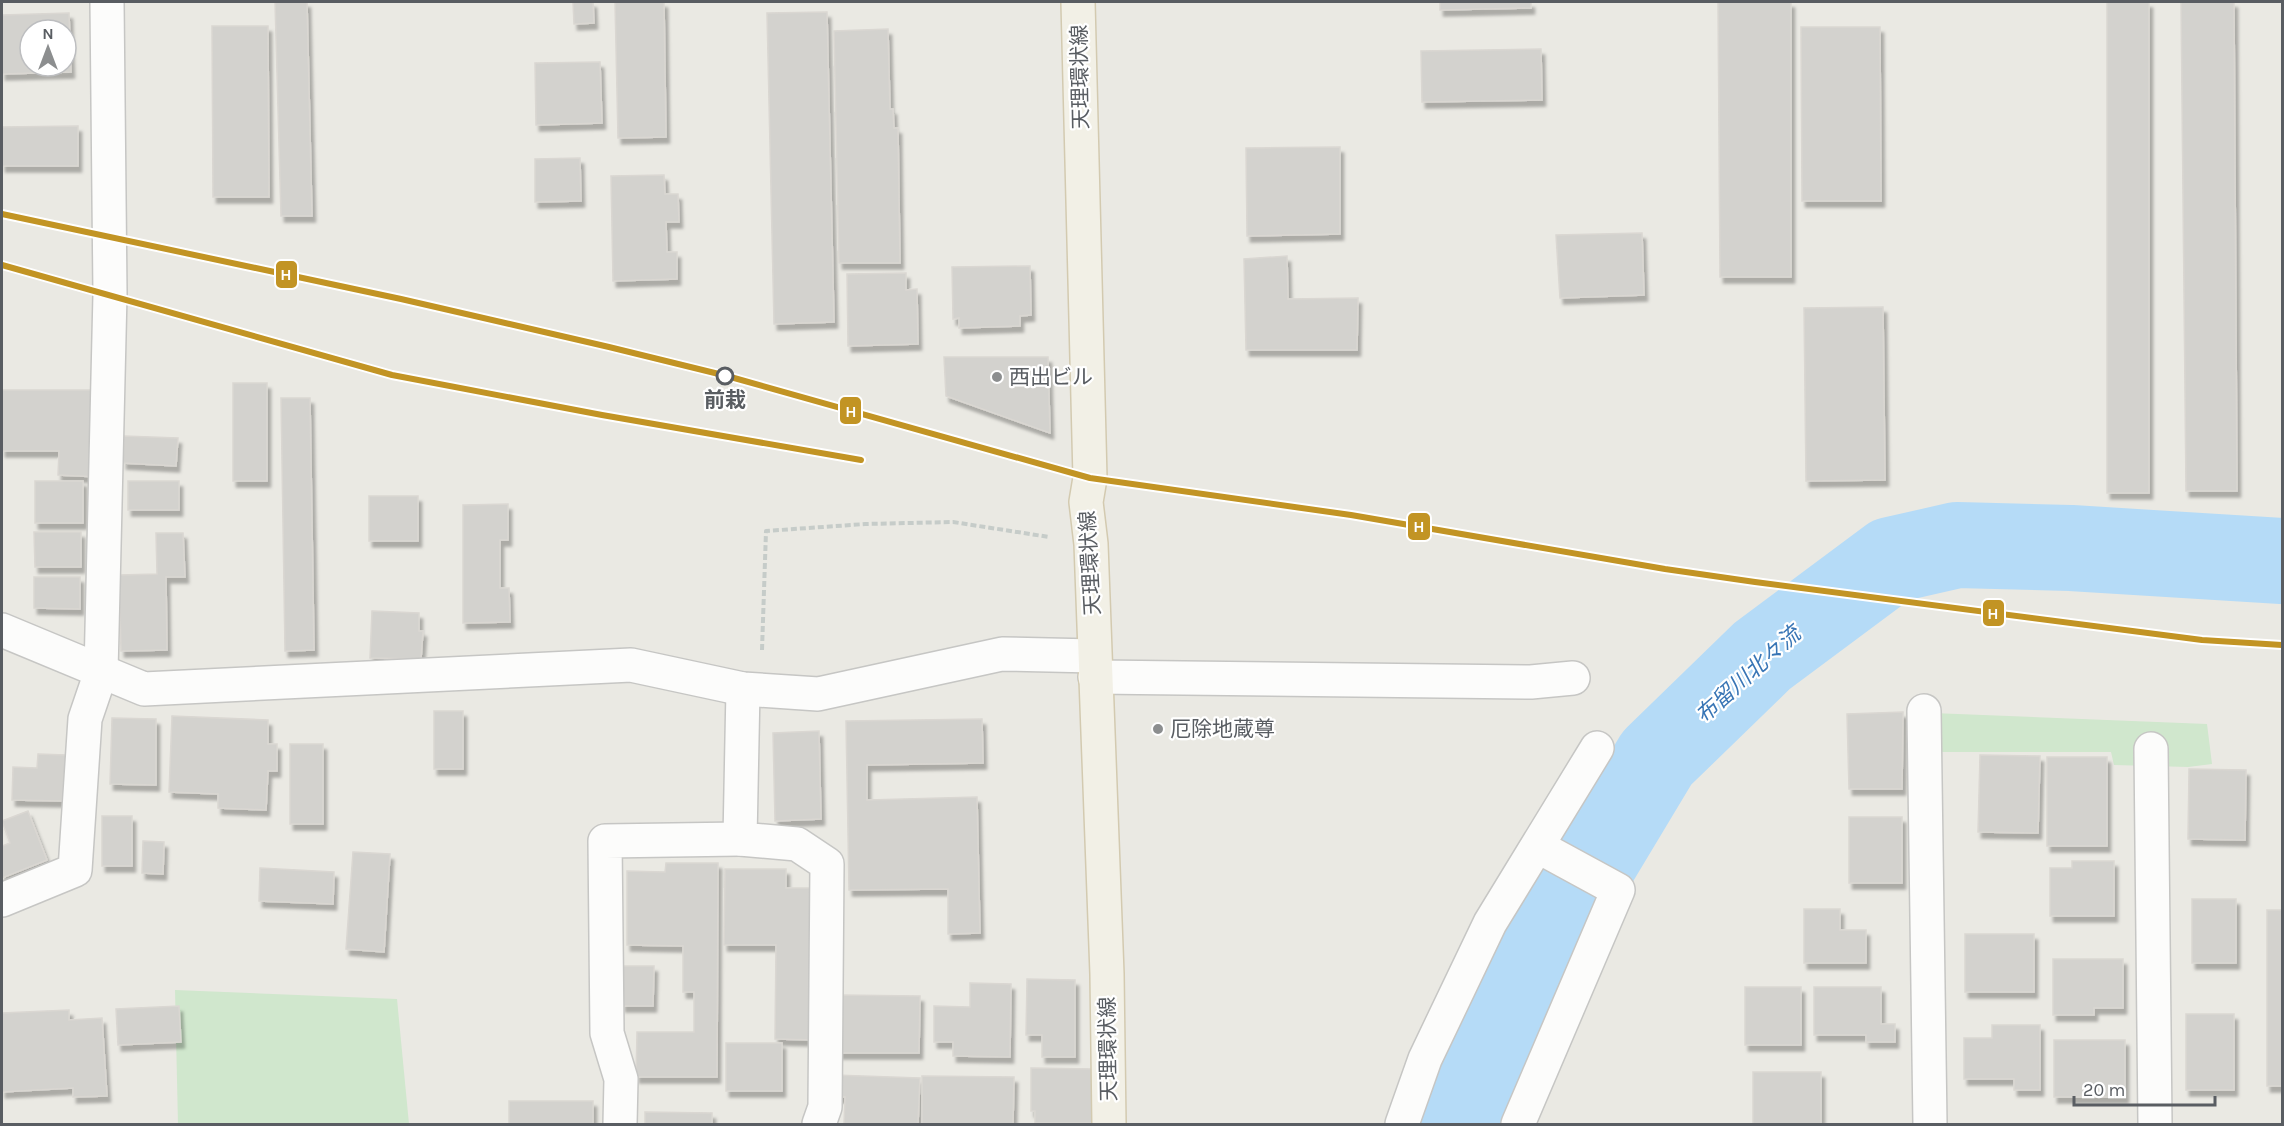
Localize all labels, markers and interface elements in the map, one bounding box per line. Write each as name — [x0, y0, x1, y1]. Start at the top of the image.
north arrow — [18, 18, 78, 78]
text: N — [42, 24, 54, 43]
street label: 天理環状線 — [1067, 24, 1093, 130]
line badge: H — [275, 260, 298, 289]
text: H — [280, 265, 292, 284]
place label: 西出ビル — [1009, 365, 1093, 389]
marker: 前栽 — [716, 367, 734, 385]
marker: 西出ビル — [990, 370, 1004, 384]
place label: 前栽 — [704, 388, 746, 412]
line badge: H — [839, 396, 862, 425]
text: H — [845, 402, 857, 421]
street label: 天理環状線 — [1075, 510, 1105, 616]
line badge: H — [1407, 512, 1431, 541]
text: H — [1413, 517, 1425, 536]
line badge: H — [1982, 599, 2005, 627]
text: H — [1987, 604, 1999, 623]
water label: 布留川北々流 — [1690, 619, 1808, 729]
place label: 厄除地蔵尊 — [1170, 717, 1275, 741]
marker: 厄除地蔵尊 — [1151, 722, 1165, 736]
street label: 天理環状線 — [1095, 996, 1121, 1102]
scale bar — [2074, 1069, 2215, 1107]
text: 20 m — [2083, 1079, 2125, 1101]

